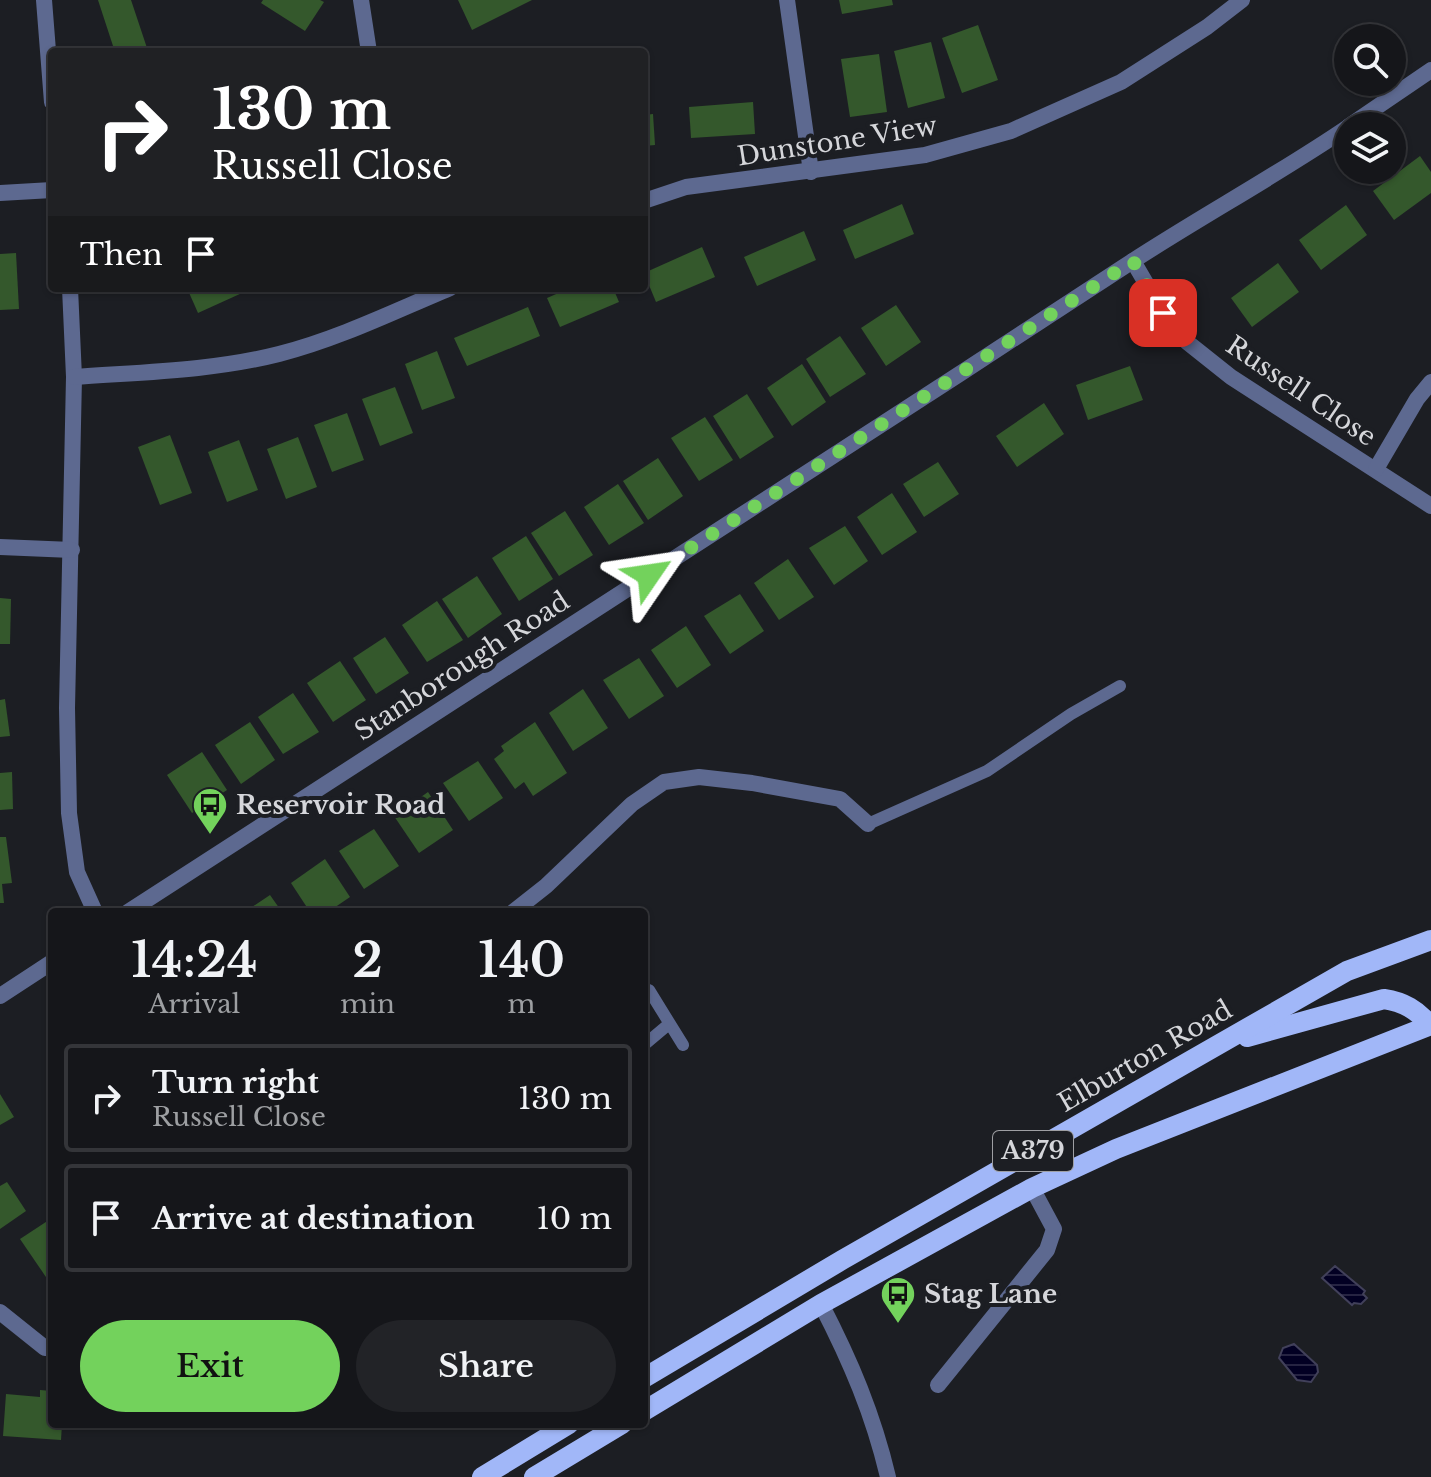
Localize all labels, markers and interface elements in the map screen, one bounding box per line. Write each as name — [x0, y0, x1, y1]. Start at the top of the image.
map controls — [1334, 24, 1406, 184]
button: search — [1334, 24, 1406, 96]
text: 130 m — [212, 75, 391, 144]
icon: right — [80, 80, 184, 184]
street label: Dunstone View — [735, 109, 939, 173]
button: layers — [1334, 112, 1406, 184]
text: Russell Close — [212, 144, 453, 189]
icon: arrive — [179, 232, 223, 276]
text: Then — [80, 236, 163, 273]
pin — [1129, 279, 1197, 347]
icon: arrive — [1141, 291, 1185, 335]
street label: Russell Close — [1220, 329, 1382, 453]
position arrow — [607, 533, 691, 617]
street label: Stanborough Road — [349, 585, 575, 747]
bus stop icon: Reservoir Road — [191, 786, 229, 836]
place label: Reservoir Road — [236, 789, 445, 821]
text: 14:24 — [131, 930, 258, 990]
text: 2 — [352, 930, 383, 990]
text: 140 — [478, 930, 565, 990]
text: Arrival — [148, 988, 240, 1020]
text: min — [340, 988, 395, 1020]
text: m — [508, 988, 535, 1020]
street label: Elburton Road — [1052, 993, 1238, 1119]
text: Turn right — [152, 1064, 319, 1101]
icon: right — [84, 1076, 128, 1120]
text: 130 m — [518, 1080, 612, 1117]
text: Russell Close — [152, 1101, 326, 1133]
road number: A379 — [993, 1131, 1073, 1171]
icon: arrive — [84, 1196, 128, 1240]
text: Arrive at destination — [152, 1200, 475, 1237]
text: 10 m — [536, 1200, 612, 1237]
bus stop icon: Stag Lane — [879, 1275, 917, 1325]
place label: Stag Lane — [924, 1278, 1057, 1310]
button: Exit — [80, 1320, 340, 1412]
button: Share — [356, 1320, 616, 1412]

